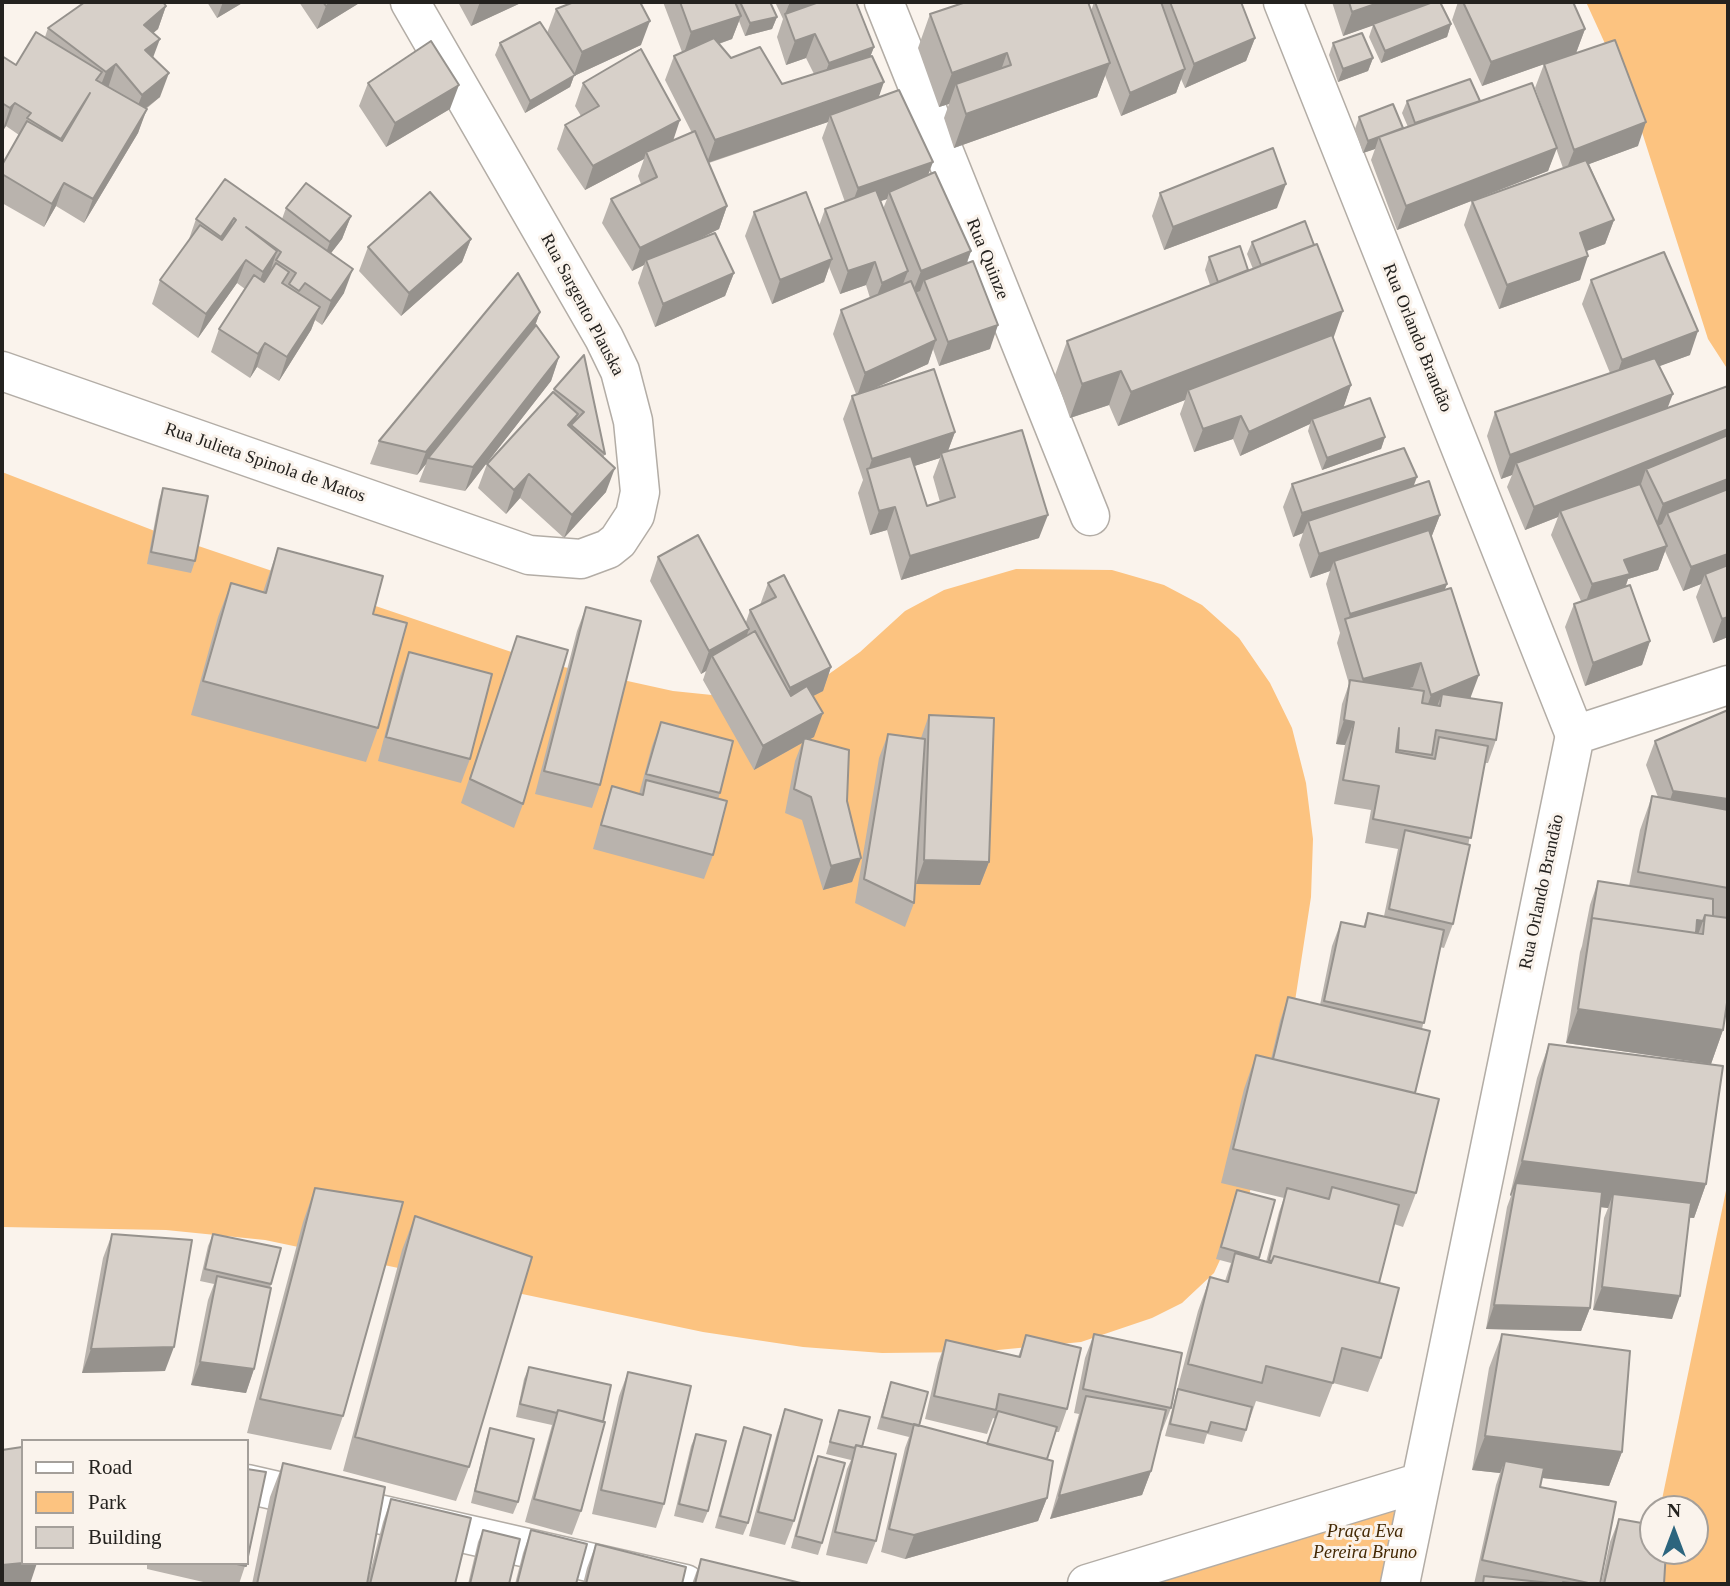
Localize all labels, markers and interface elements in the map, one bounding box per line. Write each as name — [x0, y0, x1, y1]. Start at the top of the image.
street label: Rua Quinze — [961, 215, 1013, 303]
street label: Rua Sargento Plauska — [535, 230, 629, 380]
street label: Rua Orlando Brandão — [1377, 261, 1457, 415]
street label: Rua Julieta Spinola de Matos — [162, 418, 368, 508]
street label: Rua Orlando Brandão — [1515, 813, 1569, 971]
legend — [21, 1439, 248, 1565]
text: Road — [88, 1455, 132, 1479]
text: Park — [88, 1490, 127, 1514]
north arrow — [1639, 1495, 1709, 1565]
text: N — [1667, 1500, 1681, 1521]
park label: Praça Eva Pereira Bruno — [1313, 1521, 1417, 1564]
text: Building — [88, 1525, 162, 1549]

